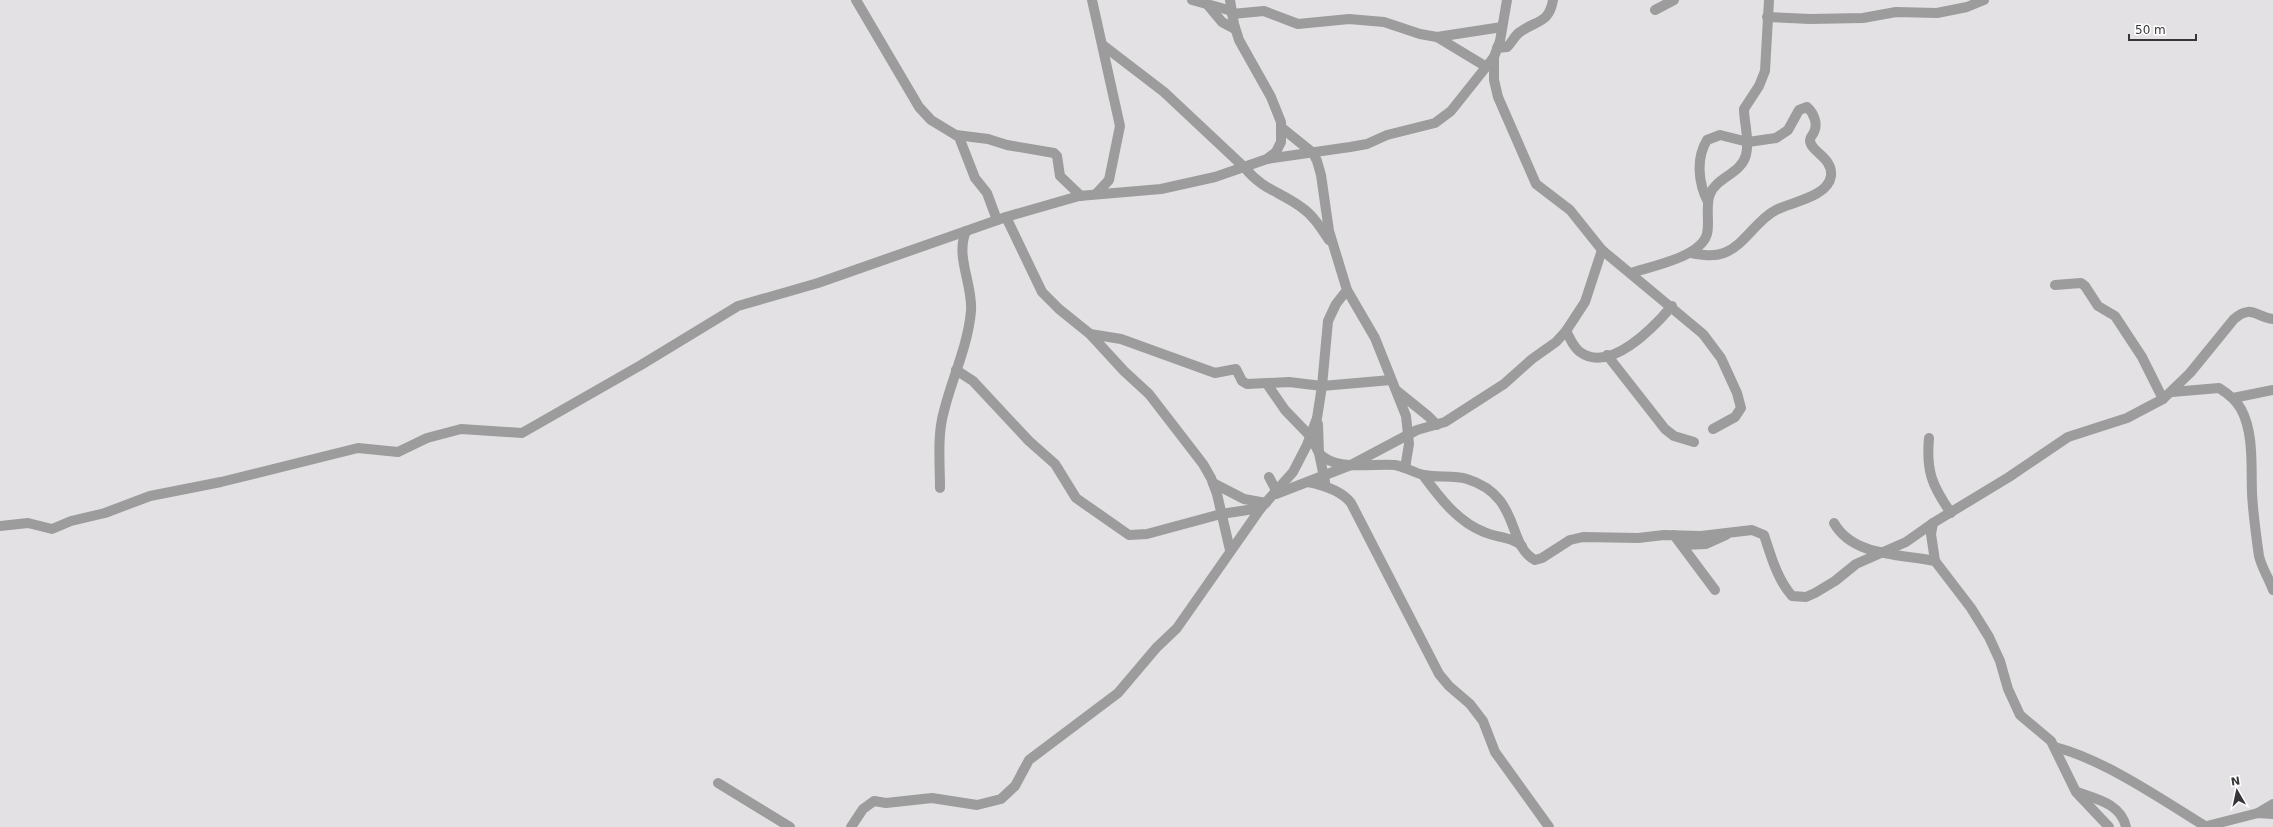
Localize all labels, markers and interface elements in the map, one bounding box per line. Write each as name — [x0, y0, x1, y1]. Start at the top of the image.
scale bar — [2129, 16, 2196, 42]
text: 50 m — [2135, 23, 2166, 37]
north arrow — [2217, 771, 2257, 811]
text: N — [2230, 774, 2241, 789]

